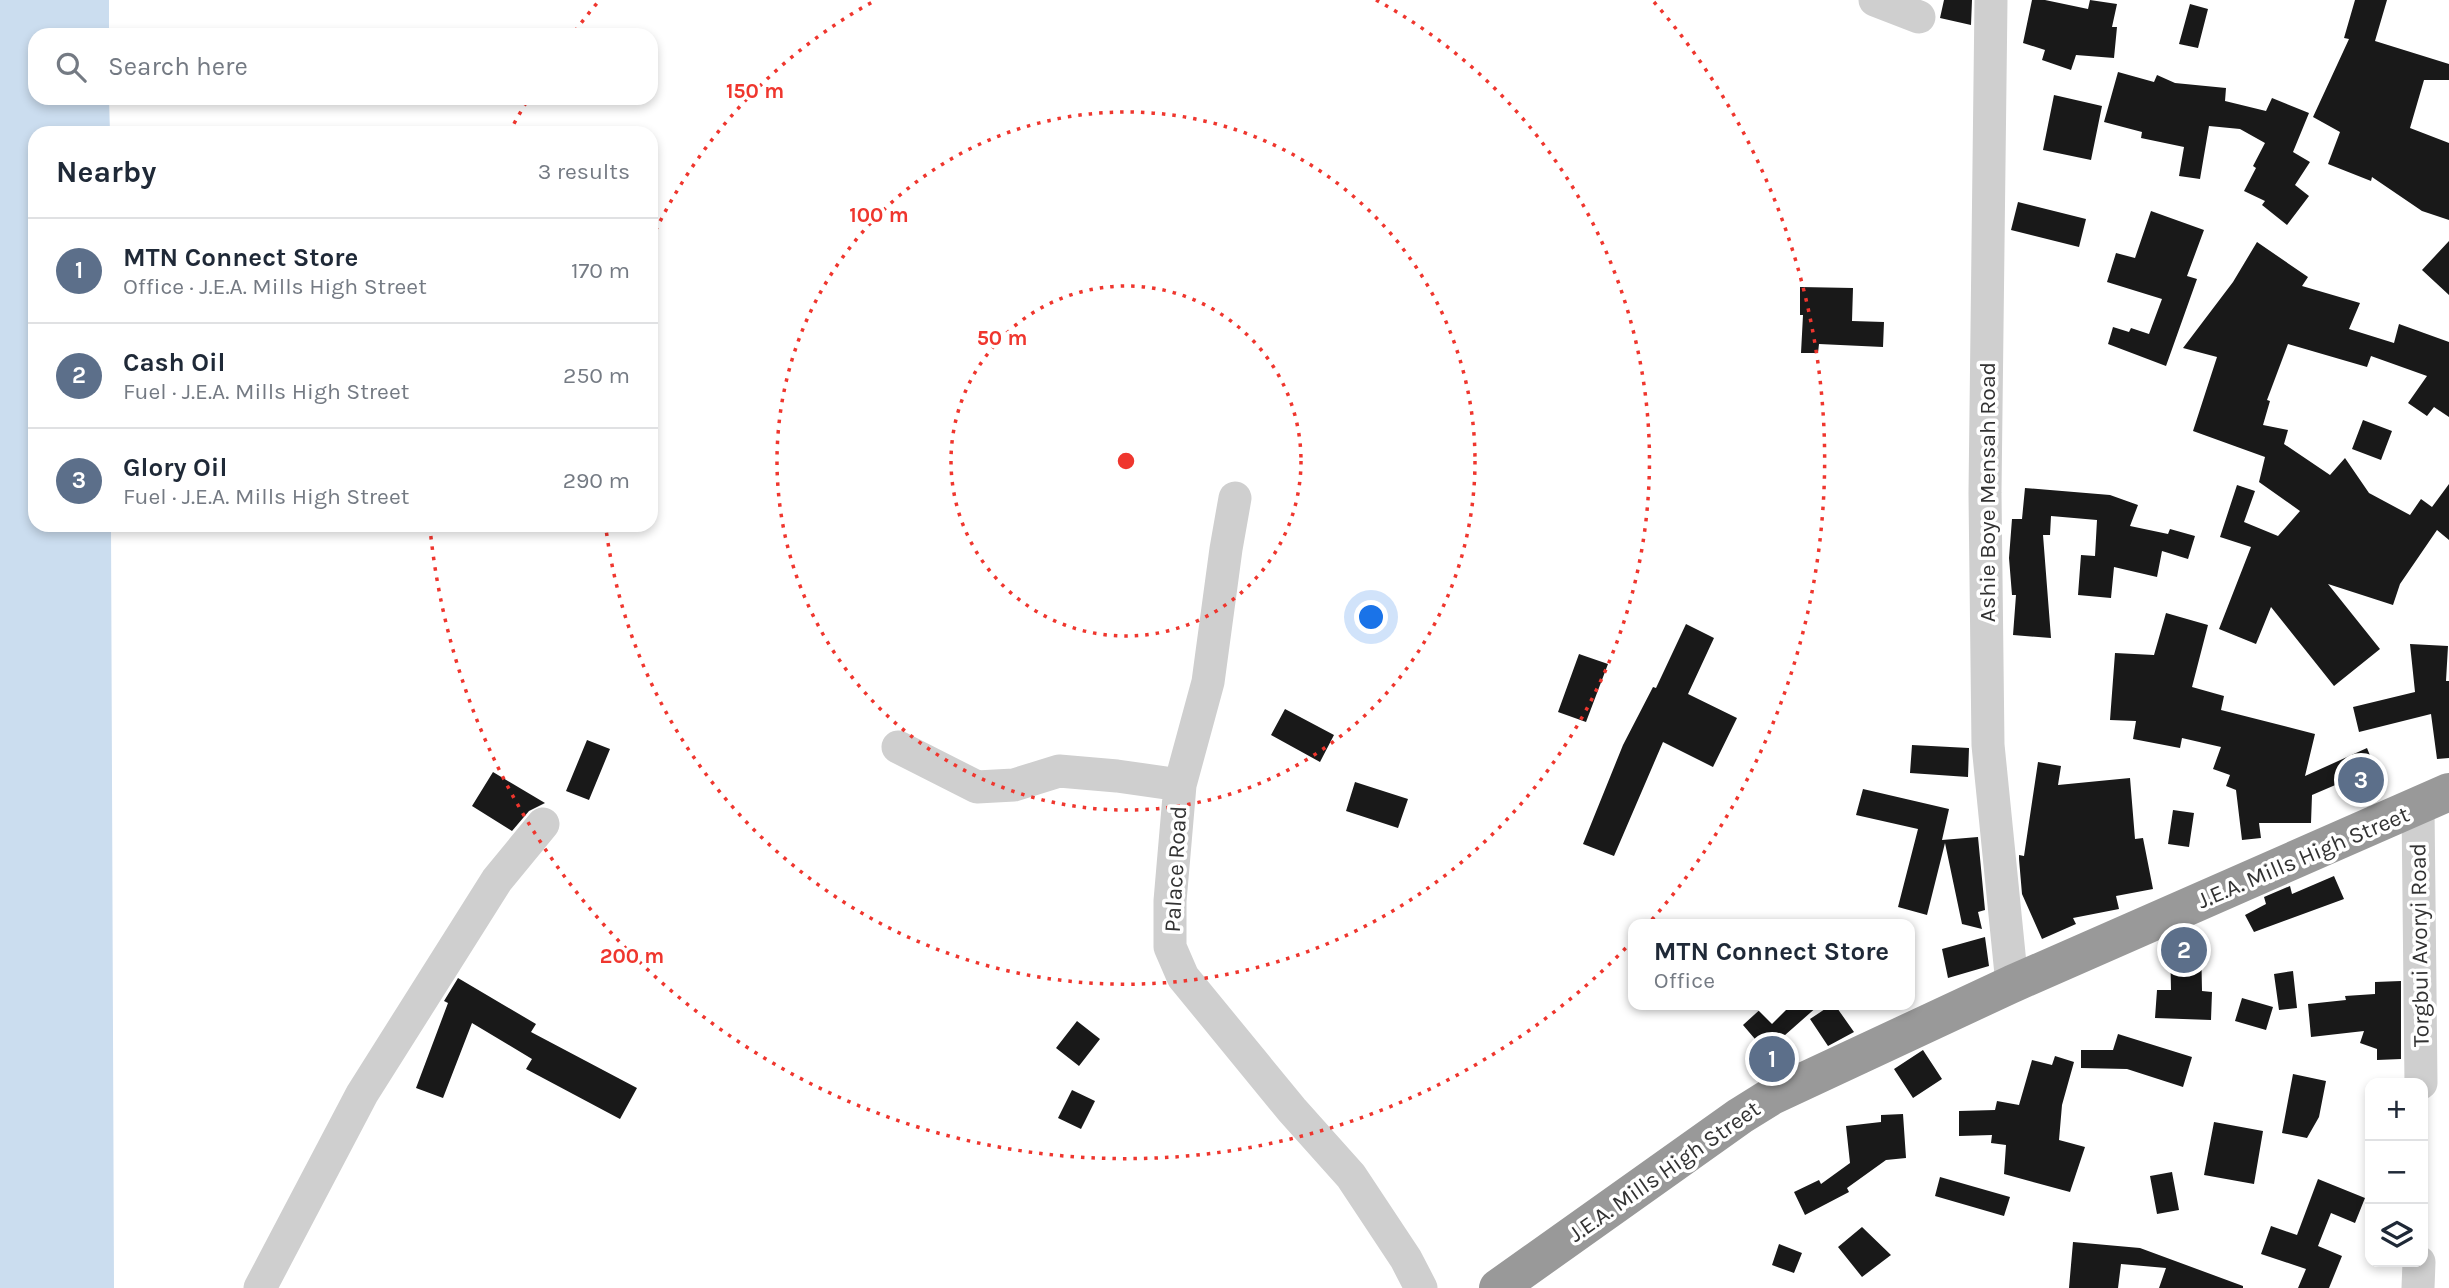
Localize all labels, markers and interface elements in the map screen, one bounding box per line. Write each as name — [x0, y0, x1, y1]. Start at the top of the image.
search box — [28, 28, 658, 105]
icon: search — [52, 48, 90, 86]
text: Search here — [108, 51, 248, 82]
text: 150 m — [726, 79, 784, 103]
text: Nearby — [56, 154, 156, 190]
text: 3 results — [538, 158, 630, 185]
text: 100 m — [849, 203, 909, 227]
text: MTN Connect Store — [123, 242, 358, 273]
text: 1 — [75, 257, 83, 284]
text: 170 m — [571, 257, 630, 284]
text: Office · J.E.A. Mills High Street — [123, 273, 427, 300]
text: 50 m — [977, 326, 1027, 350]
text: Cash Oil — [123, 347, 225, 378]
text: 2 — [72, 362, 86, 389]
text: 250 m — [563, 362, 630, 389]
street label: Ashie Boye Mensah Road — [1974, 362, 2001, 622]
text: Fuel · J.E.A. Mills High Street — [123, 378, 409, 405]
centre of rings — [1114, 449, 1138, 473]
text: Glory Oil — [123, 452, 227, 483]
text: 3 — [72, 467, 86, 494]
text: 290 m — [563, 467, 630, 494]
text: Fuel · J.E.A. Mills High Street — [123, 483, 409, 510]
your location — [1354, 600, 1388, 634]
pin: 3 — [2338, 754, 2384, 806]
street label: J.E.A. Mills High Street — [2193, 800, 2414, 914]
street label: Palace Road — [1159, 805, 1192, 933]
street label: Torgbui Avoryi Road — [2404, 843, 2435, 1047]
popup — [1628, 919, 1915, 1010]
pin: 2 — [2161, 924, 2207, 976]
text: MTN Connect Store — [1654, 936, 1889, 967]
text: 200 m — [600, 944, 664, 968]
text: Office — [1654, 967, 1715, 994]
pin: 1 — [1749, 1033, 1795, 1085]
map controls — [2365, 1078, 2428, 1267]
button: + — [2365, 1078, 2428, 1141]
street label: J.E.A. Mills High Street — [1563, 1095, 1766, 1248]
button: − — [2365, 1141, 2428, 1204]
button: layers — [2365, 1204, 2428, 1267]

